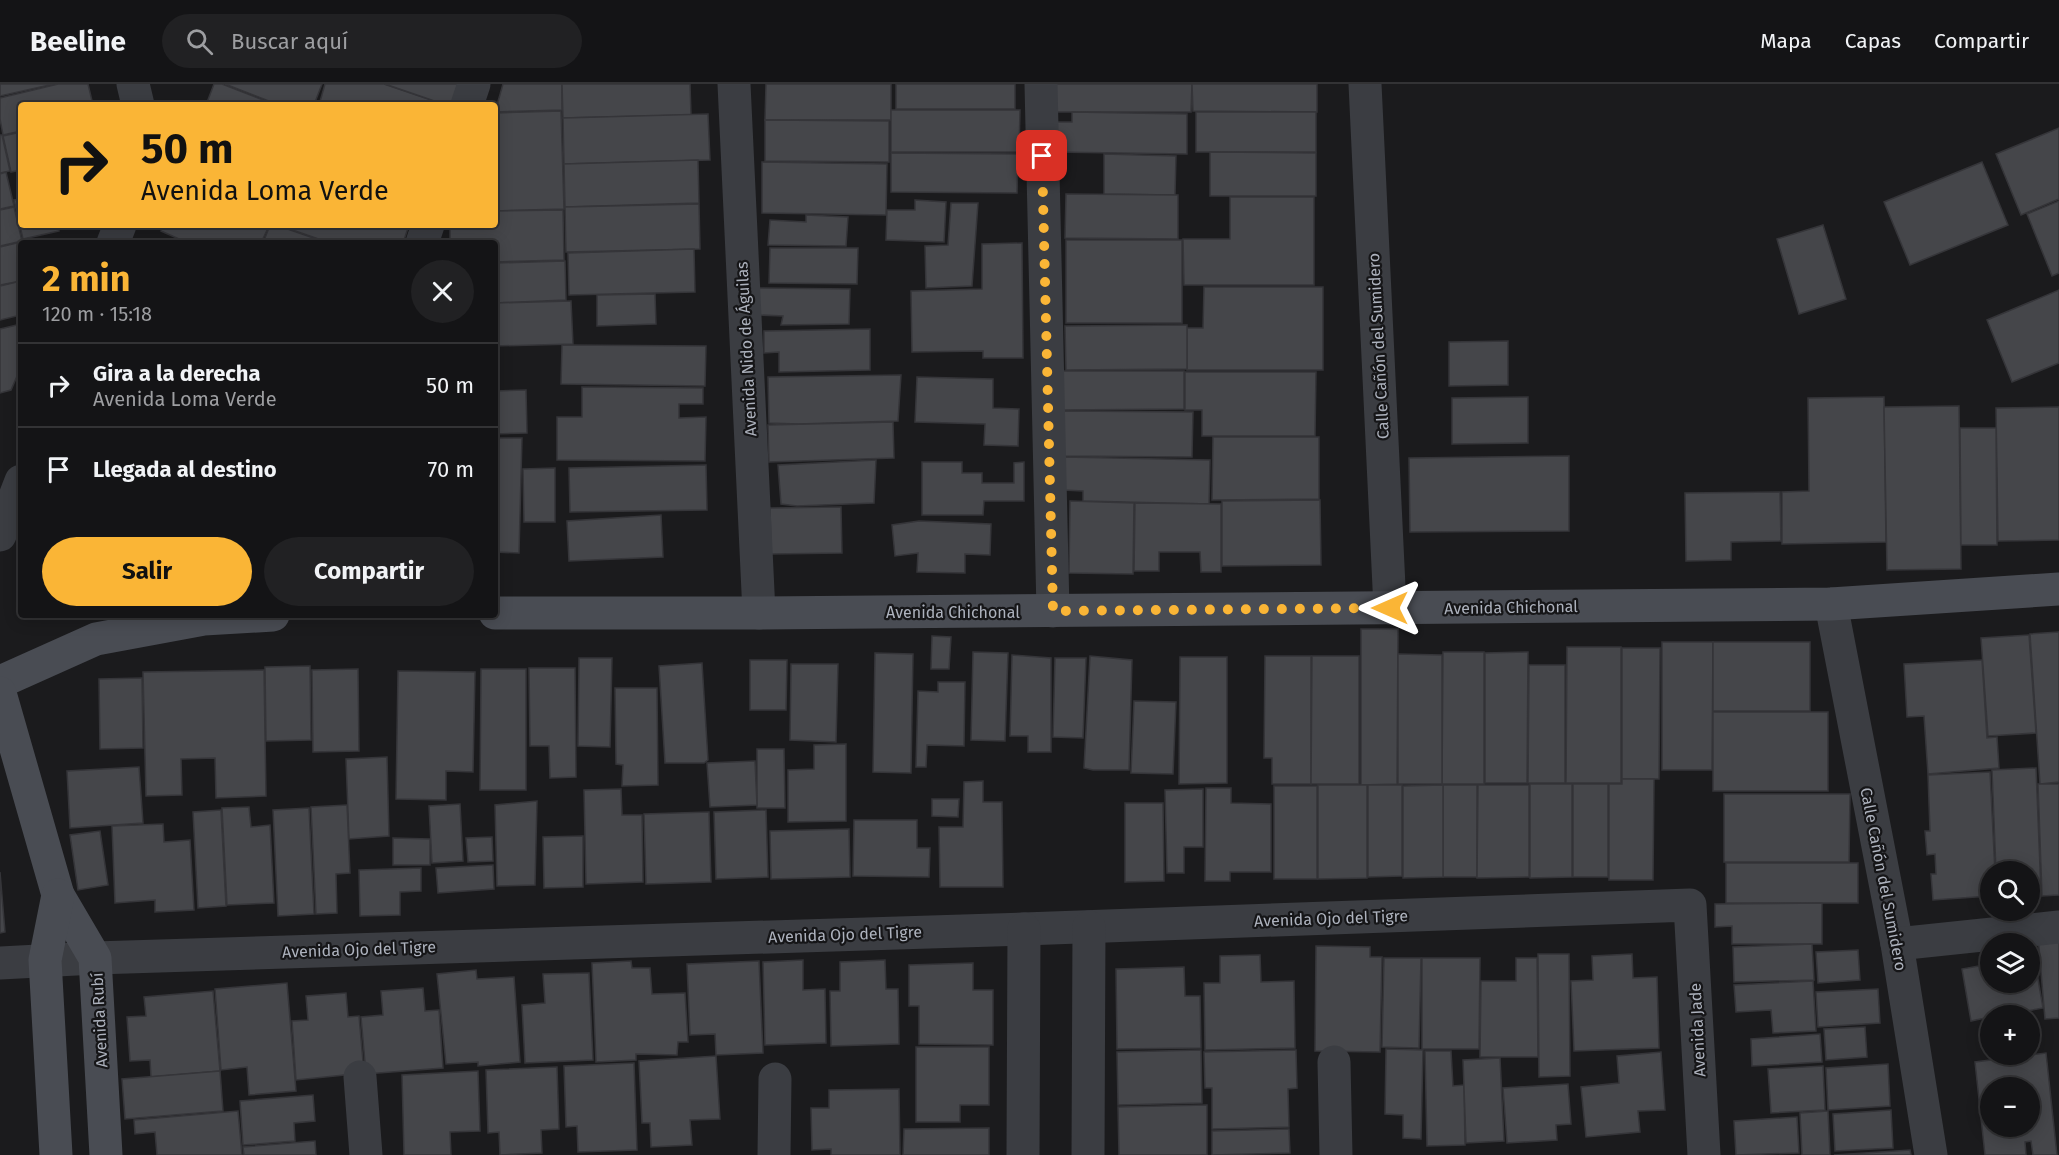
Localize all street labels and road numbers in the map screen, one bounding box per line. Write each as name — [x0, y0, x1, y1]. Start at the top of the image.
street label: Calle Cañón del Sumidero — [1364, 252, 1393, 439]
street label: Avenida Nido de Águilas — [731, 261, 761, 437]
street label: Avenida Chichonal — [1444, 597, 1578, 618]
street label: Avenida Chichonal — [886, 603, 1020, 622]
street label: Calle Cañón del Sumidero — [1856, 786, 1911, 972]
street label: Avenida Ojo del Tigre — [1254, 906, 1408, 931]
street label: Avenida Ojo del Tigre — [768, 922, 922, 947]
street label: Avenida Ojo del Tigre — [282, 937, 436, 962]
street label: Avenida Rubí — [87, 972, 111, 1068]
street label: Avenida Jade — [1686, 983, 1709, 1077]

